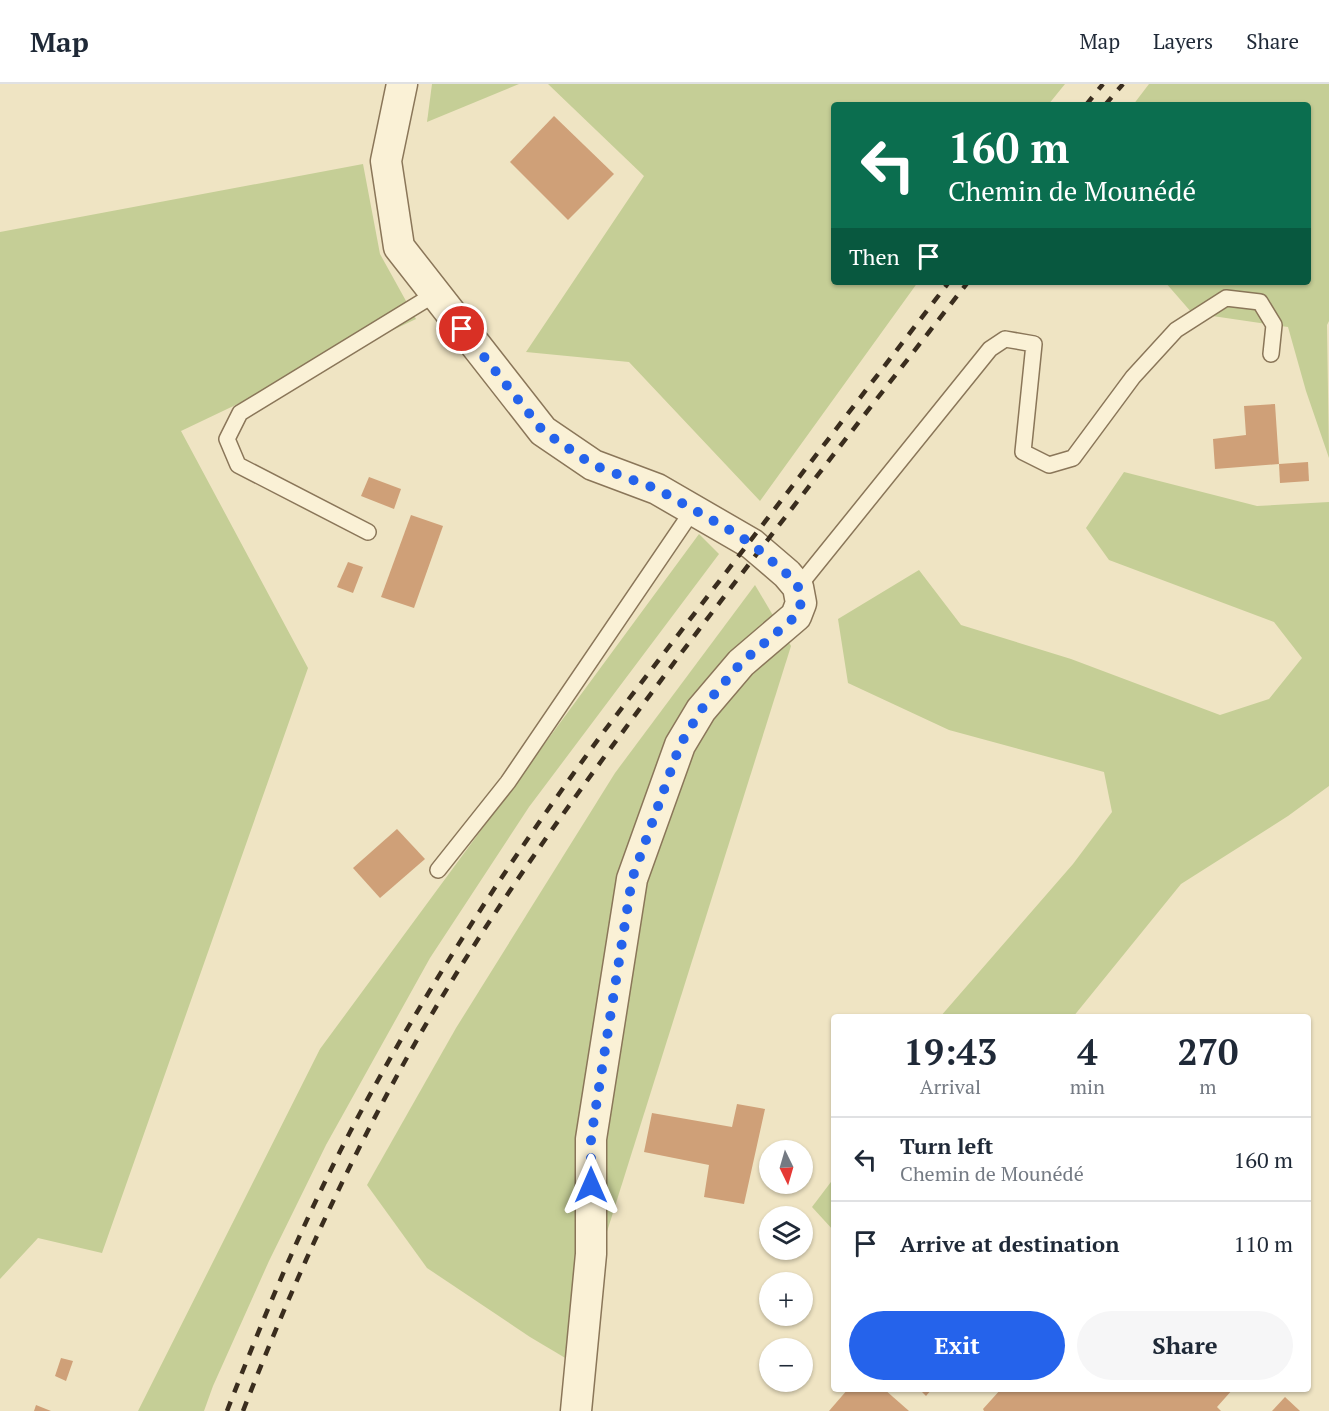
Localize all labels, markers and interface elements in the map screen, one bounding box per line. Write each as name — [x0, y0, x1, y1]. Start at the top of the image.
text: Map — [30, 23, 89, 60]
text: Map — [1079, 27, 1120, 55]
text: Layers — [1153, 27, 1213, 55]
text: Share — [1246, 27, 1299, 55]
text: 160 m — [948, 119, 1069, 175]
icon: left — [849, 126, 927, 204]
text: Chemin de Mounédé — [948, 173, 1196, 209]
icon: arrive — [912, 240, 945, 273]
text: Then — [849, 242, 900, 271]
pin — [436, 303, 487, 354]
icon: arrive — [445, 312, 478, 345]
text: 19:43 — [904, 1028, 997, 1075]
text: 4 — [1077, 1028, 1098, 1075]
text: 270 — [1177, 1028, 1238, 1075]
text: Arrival — [920, 1073, 981, 1100]
text: min — [1070, 1073, 1105, 1100]
text: m — [1199, 1073, 1217, 1100]
text: Turn left — [900, 1131, 993, 1160]
north arrow — [759, 1140, 813, 1194]
map controls — [759, 1140, 813, 1392]
icon: left — [849, 1143, 882, 1176]
text: 160 m — [1233, 1145, 1293, 1174]
position arrow — [559, 1153, 623, 1217]
text: Chemin de Mounédé — [900, 1160, 1084, 1187]
button: layers — [759, 1206, 813, 1260]
icon: arrive — [849, 1227, 882, 1260]
text: Arrive at destination — [900, 1229, 1119, 1258]
text: 110 m — [1233, 1229, 1293, 1258]
button: + — [759, 1272, 813, 1326]
button: Exit — [849, 1311, 1065, 1380]
button: Share — [1077, 1311, 1293, 1380]
button: − — [759, 1338, 813, 1392]

